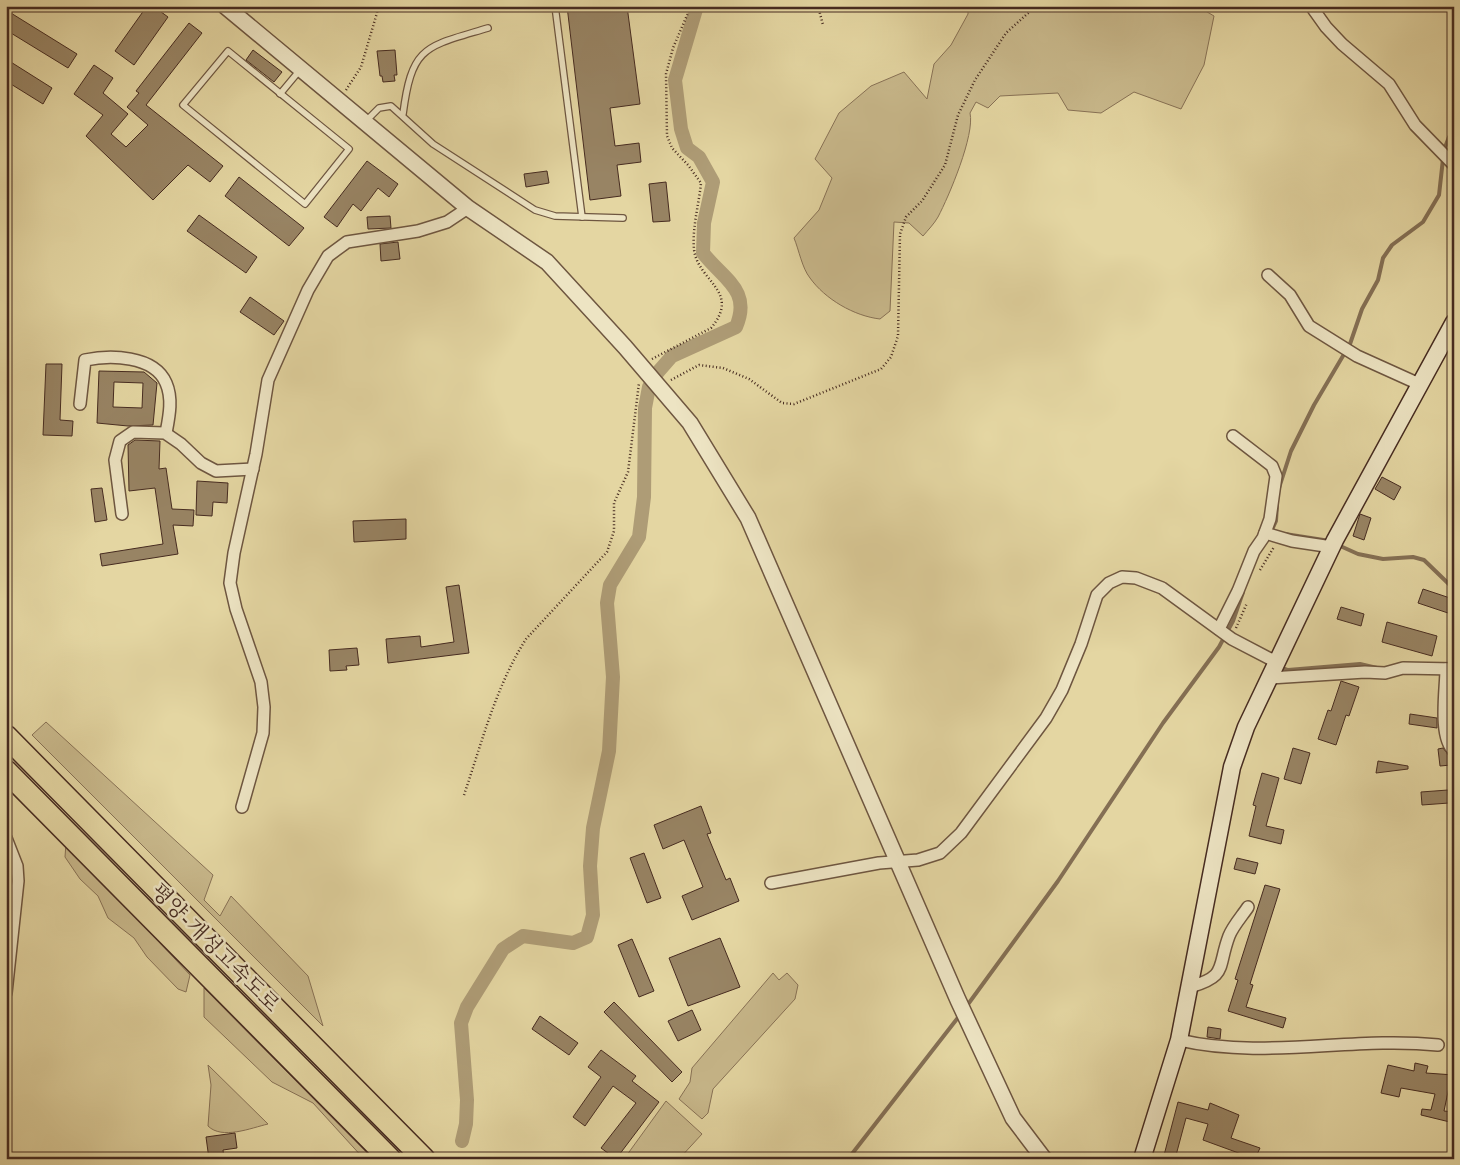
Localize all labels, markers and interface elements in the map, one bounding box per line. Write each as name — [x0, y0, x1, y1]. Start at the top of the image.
street label: 평양-개성고속도로 — [145, 878, 285, 1018]

